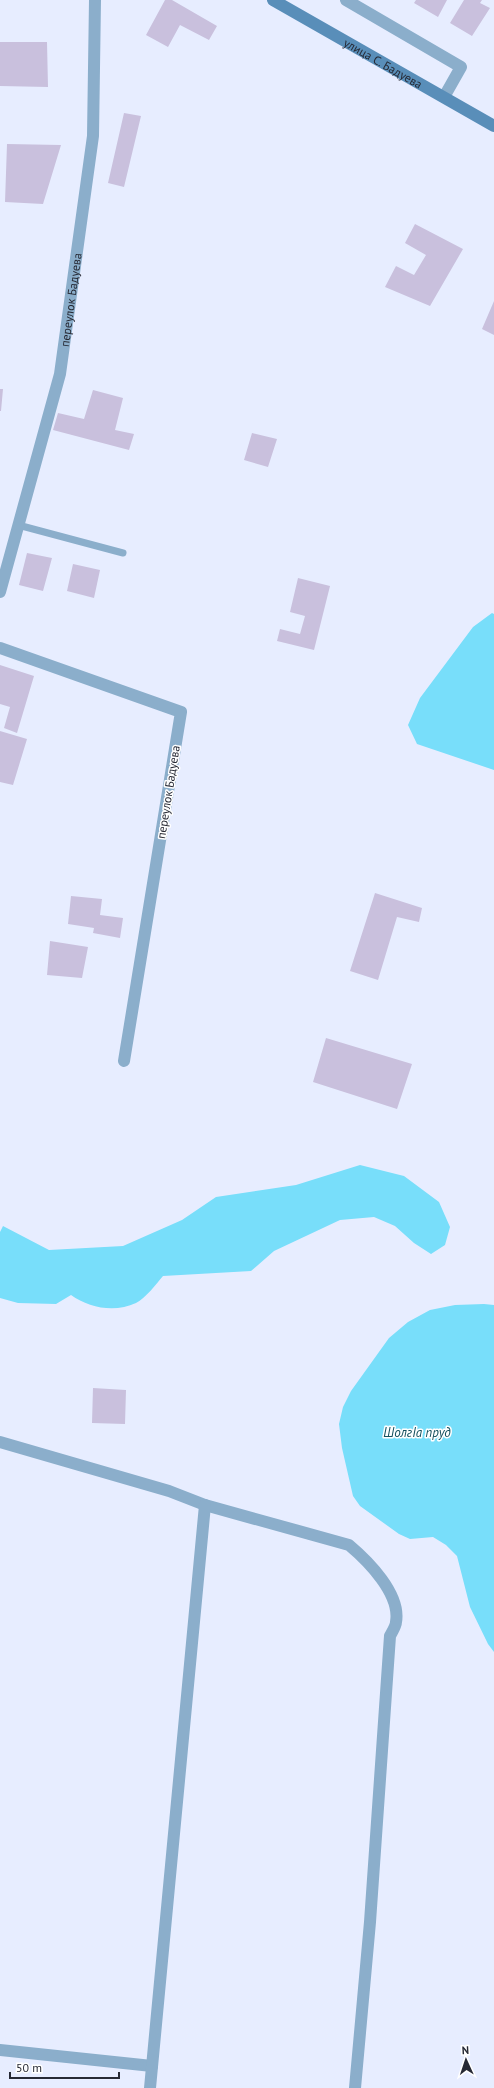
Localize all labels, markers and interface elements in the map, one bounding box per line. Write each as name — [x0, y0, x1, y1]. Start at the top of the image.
street label: улица С. Бадуева — [341, 35, 425, 91]
street label: переулок Бадуева — [56, 252, 84, 348]
street label: переулок Бадуева — [153, 744, 183, 840]
water label: ШолгIа пруд — [383, 1424, 451, 1441]
north arrow — [446, 2040, 486, 2080]
text: N — [461, 2043, 469, 2057]
scale bar — [10, 2054, 119, 2080]
text: 50 m — [16, 2060, 42, 2075]

